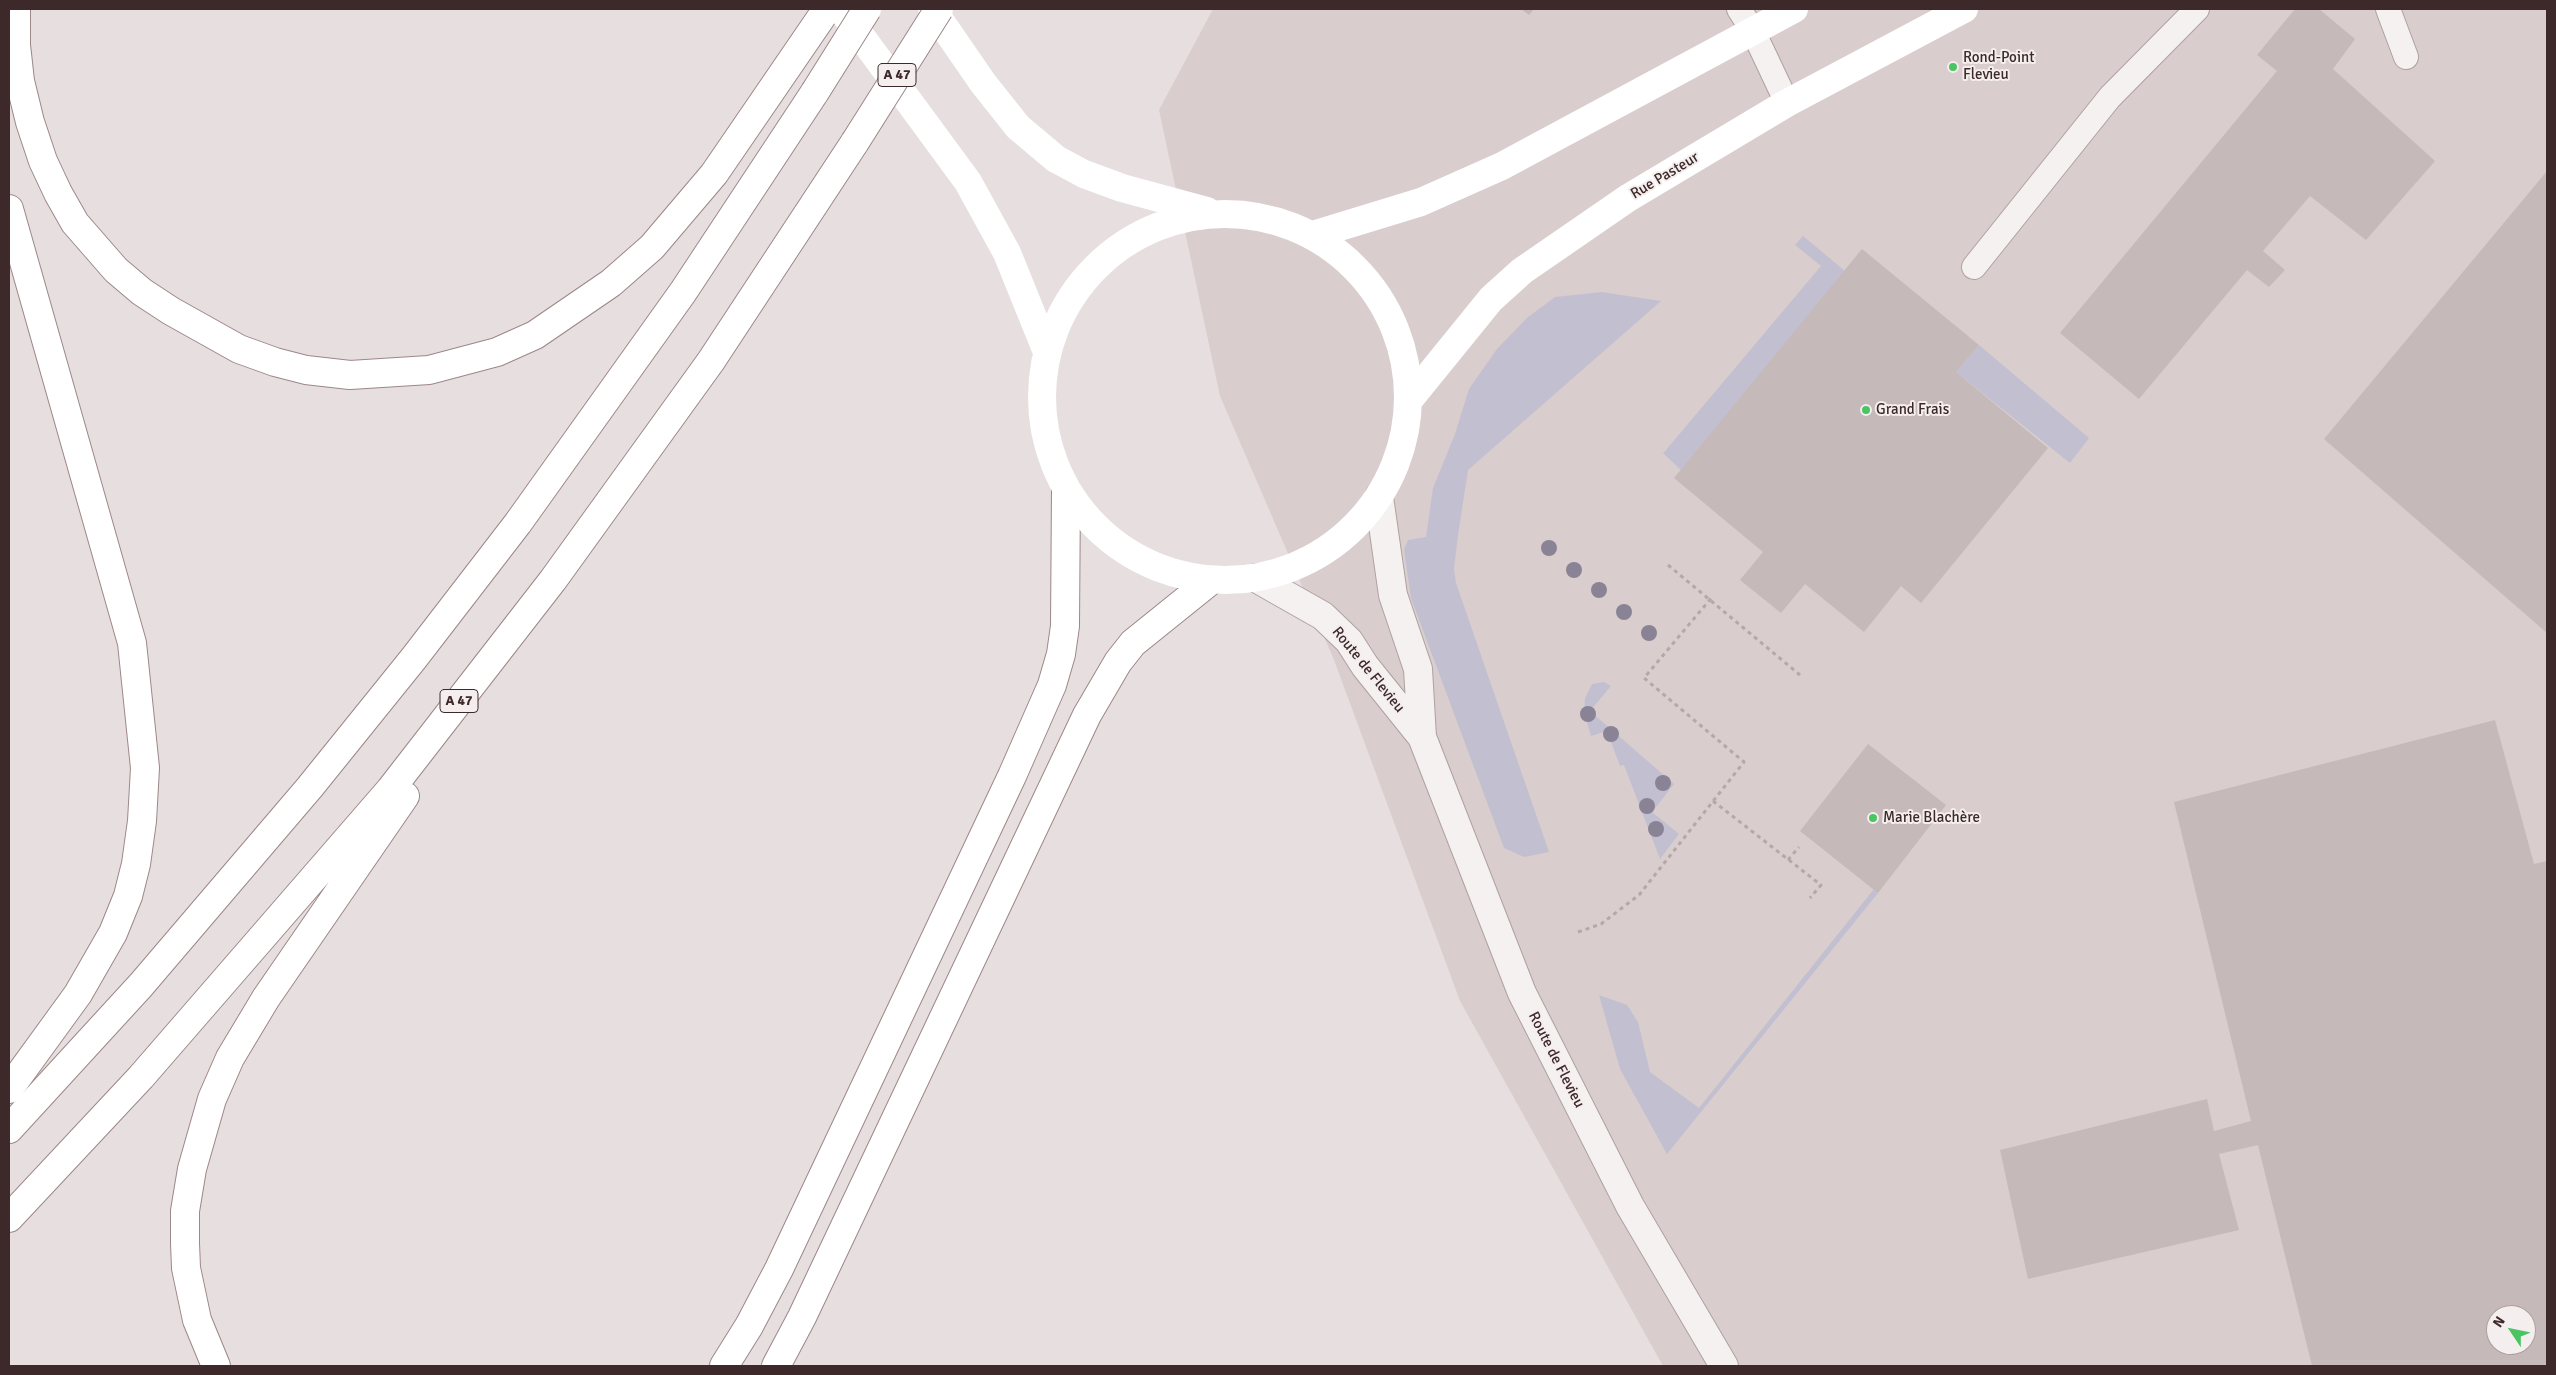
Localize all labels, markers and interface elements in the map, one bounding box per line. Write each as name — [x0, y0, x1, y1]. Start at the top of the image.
place label: Rond-Point Flevieu — [1963, 49, 2034, 84]
marker: Rond-Point Flevieu — [1947, 61, 1959, 73]
road number: A 47 — [878, 64, 916, 86]
street label: Rue Pasteur — [1628, 149, 1702, 203]
place label: Grand Frais — [1876, 401, 1949, 419]
marker: Grand Frais — [1860, 404, 1872, 416]
street label: Route de Flevieu — [1328, 623, 1408, 717]
road number: A 47 — [440, 689, 478, 712]
place label: Marie Blachère — [1883, 809, 1980, 827]
marker: Marie Blachère — [1867, 812, 1879, 824]
street label: Route de Flevieu — [1524, 1009, 1588, 1111]
north arrow — [2486, 1305, 2536, 1355]
text: N — [2489, 1313, 2509, 1331]

